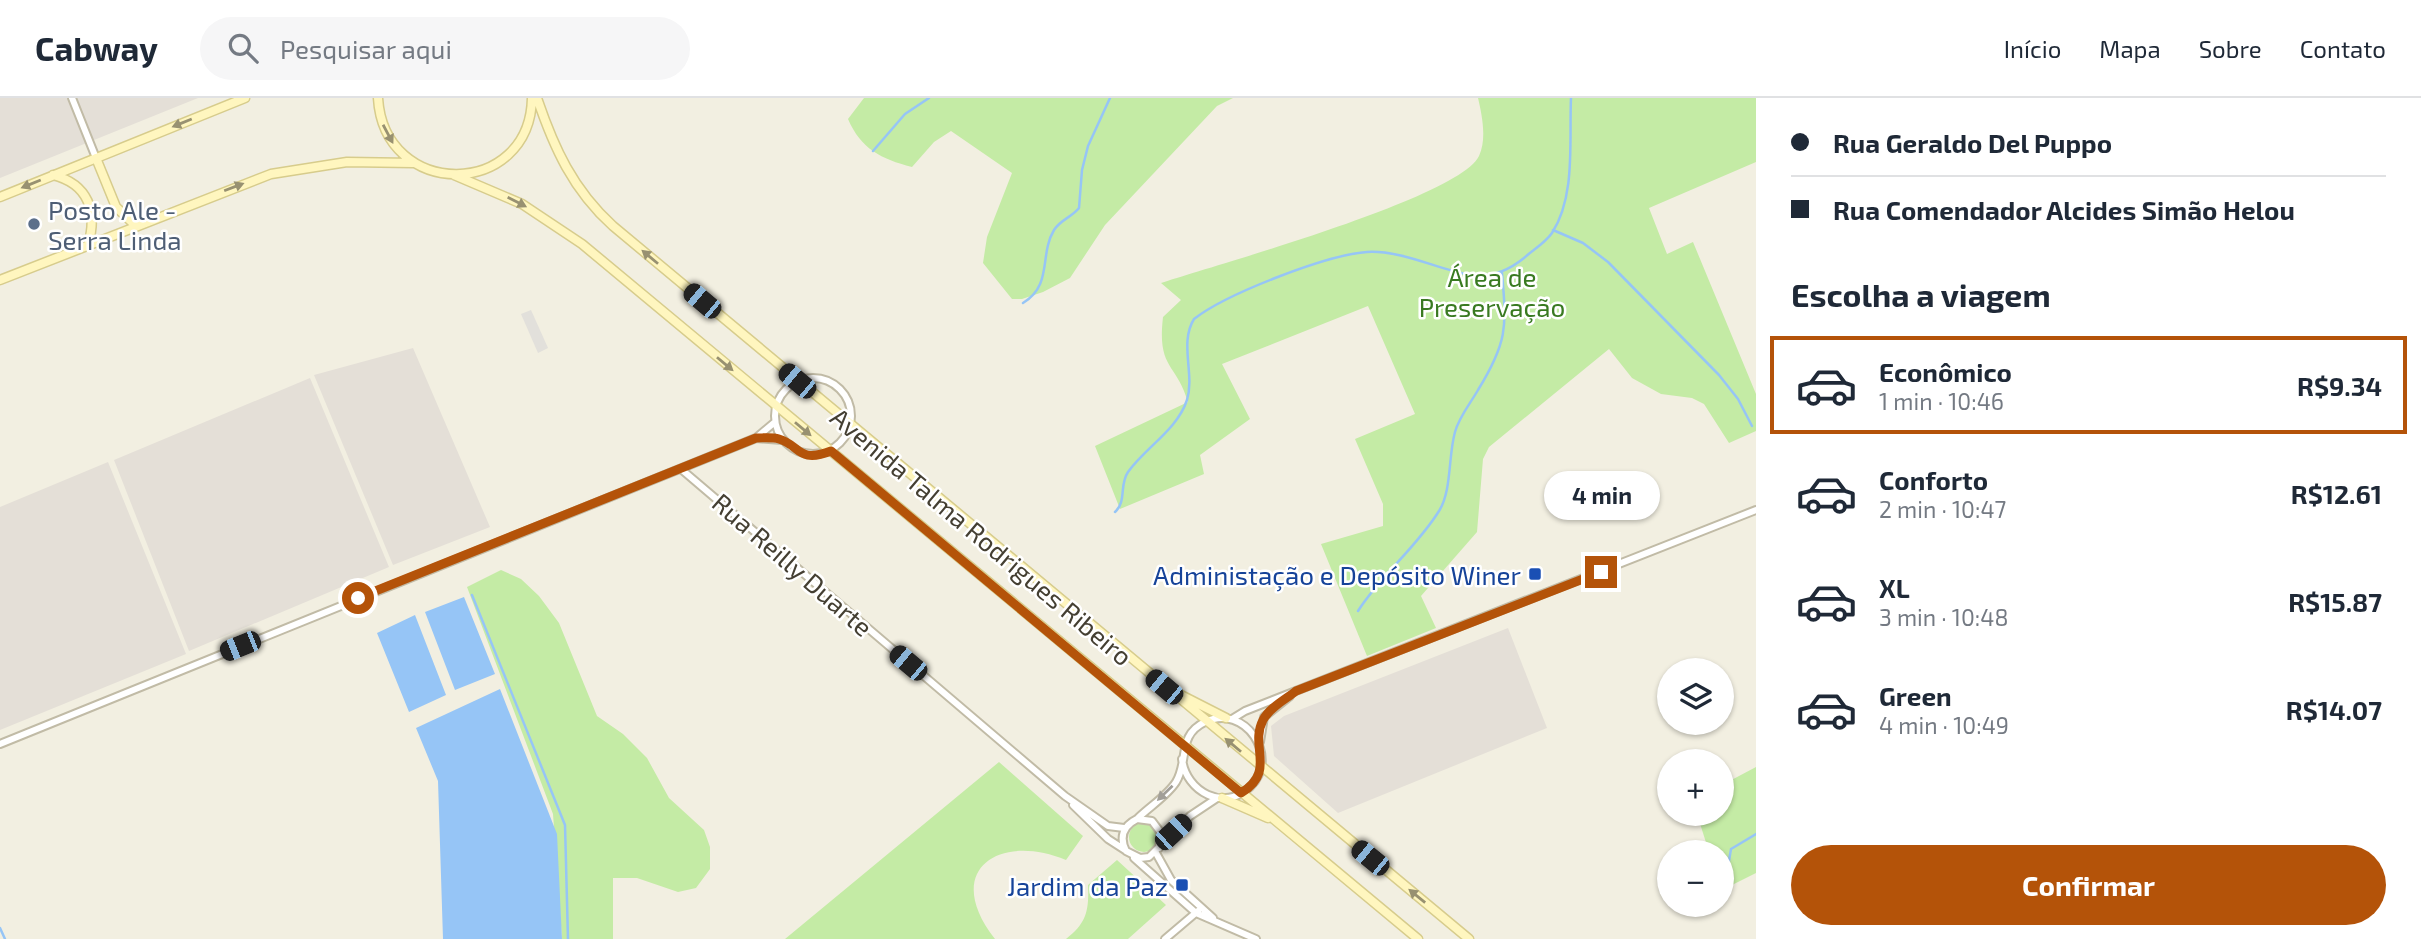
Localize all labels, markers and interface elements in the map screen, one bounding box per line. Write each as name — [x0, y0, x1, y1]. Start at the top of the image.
search box — [200, 17, 690, 80]
text: Cabway — [35, 28, 158, 68]
icon: search — [224, 29, 262, 67]
text: Pesquisar aqui — [280, 33, 452, 64]
text: Início — [2004, 34, 2061, 63]
text: Mapa — [2099, 34, 2161, 63]
text: Sobre — [2199, 34, 2262, 63]
text: Contato — [2300, 34, 2386, 63]
one-way arrow — [171, 118, 192, 129]
one-way arrow — [382, 125, 394, 145]
text: Rua Geraldo Del Puppo — [1833, 127, 2112, 158]
one-way arrow — [20, 179, 41, 190]
one-way arrow — [224, 181, 245, 192]
place label: Posto Ale - Serra Linda — [48, 194, 182, 255]
text: Rua Comendador Alcides Simão Helou — [1833, 194, 2295, 225]
one-way arrow — [507, 196, 527, 207]
marker: Posto Ale - Serra Linda — [26, 216, 42, 232]
one-way arrow — [641, 250, 658, 265]
park label: Área de Preservação — [1419, 261, 1565, 324]
text: Escolha a viagem — [1791, 275, 2051, 313]
car — [680, 279, 725, 323]
icon: car — [1795, 354, 1858, 417]
one-way arrow — [717, 356, 734, 371]
text: Econômico — [1879, 356, 2012, 387]
car — [775, 359, 820, 403]
text: R$9.34 — [2297, 370, 2382, 401]
text: 1 min · 10:46 — [1879, 387, 2004, 415]
street label: Avenida Talma Rodrigues Ribeiro — [825, 401, 1139, 671]
one-way arrow — [794, 421, 812, 436]
icon: car — [1795, 462, 1858, 525]
text: Conforto — [1879, 464, 1988, 495]
callout: 4 min — [1543, 470, 1659, 519]
text: R$12.61 — [2291, 478, 2382, 509]
text: 4 min — [1572, 481, 1632, 509]
street label: Rua Reilly Duarte — [707, 486, 879, 642]
text: 2 min · 10:47 — [1879, 495, 2006, 523]
route end — [1585, 556, 1617, 588]
place label: Administação e Depósito Winer — [1153, 559, 1521, 592]
marker: Administação e Depósito Winer — [1527, 566, 1543, 582]
icon: car — [1795, 570, 1858, 633]
text: XL — [1879, 572, 1910, 603]
route start — [342, 582, 374, 614]
text: R$15.87 — [2288, 586, 2382, 617]
text: 3 min · 10:48 — [1879, 603, 2008, 631]
car — [217, 628, 264, 664]
car — [886, 641, 931, 685]
map controls — [1657, 658, 1734, 917]
button: layers — [1657, 658, 1734, 735]
car — [1142, 665, 1187, 709]
icon: car — [1795, 678, 1858, 741]
text: Green — [1879, 680, 1952, 711]
text: R$14.07 — [2286, 694, 2382, 725]
text: 4 min · 10:49 — [1879, 711, 2009, 739]
one-way arrow — [1224, 737, 1242, 752]
button: + — [1657, 749, 1734, 826]
one-way arrow — [1157, 784, 1174, 800]
car — [1151, 810, 1196, 854]
car — [1348, 837, 1393, 879]
button: − — [1657, 840, 1734, 917]
button: Confirmar — [1791, 845, 2386, 925]
place label: Jardim da Paz — [1007, 870, 1168, 901]
marker: Jardim da Paz — [1174, 877, 1190, 893]
one-way arrow — [1408, 889, 1425, 904]

